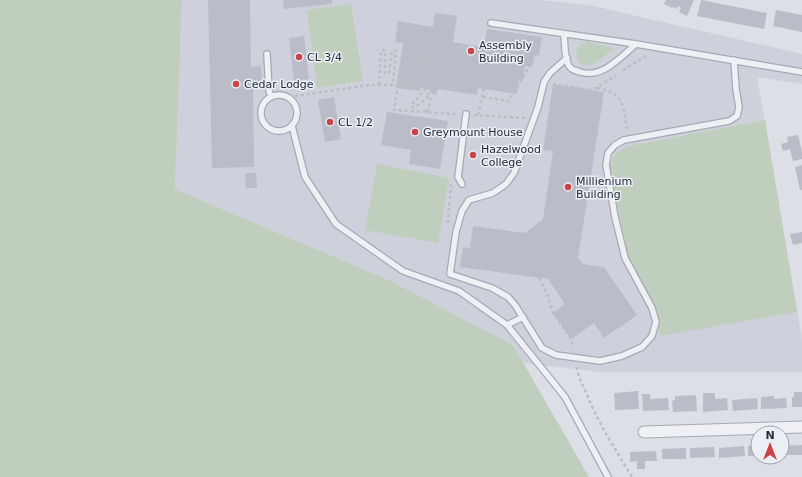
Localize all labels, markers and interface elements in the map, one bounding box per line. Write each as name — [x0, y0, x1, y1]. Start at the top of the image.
place label: Assembly Building — [479, 39, 533, 65]
marker: Assembly Building — [466, 46, 476, 56]
place label: CL 3/4 — [307, 51, 342, 64]
marker: CL 3/4 — [294, 52, 304, 62]
place label: Cedar Lodge — [244, 78, 314, 91]
marker: Cedar Lodge — [231, 79, 241, 89]
place label: CL 1/2 — [338, 116, 373, 129]
marker: CL 1/2 — [325, 117, 335, 127]
place label: Greymount House — [423, 126, 523, 139]
marker: Greymount House — [410, 127, 420, 137]
place label: Hazelwood College — [481, 143, 541, 169]
marker: Hazelwood College — [468, 150, 478, 160]
place label: Millienium Building — [576, 175, 632, 201]
marker: Millienium Building — [563, 182, 573, 192]
north arrow — [750, 425, 790, 465]
text: N — [765, 429, 775, 442]

